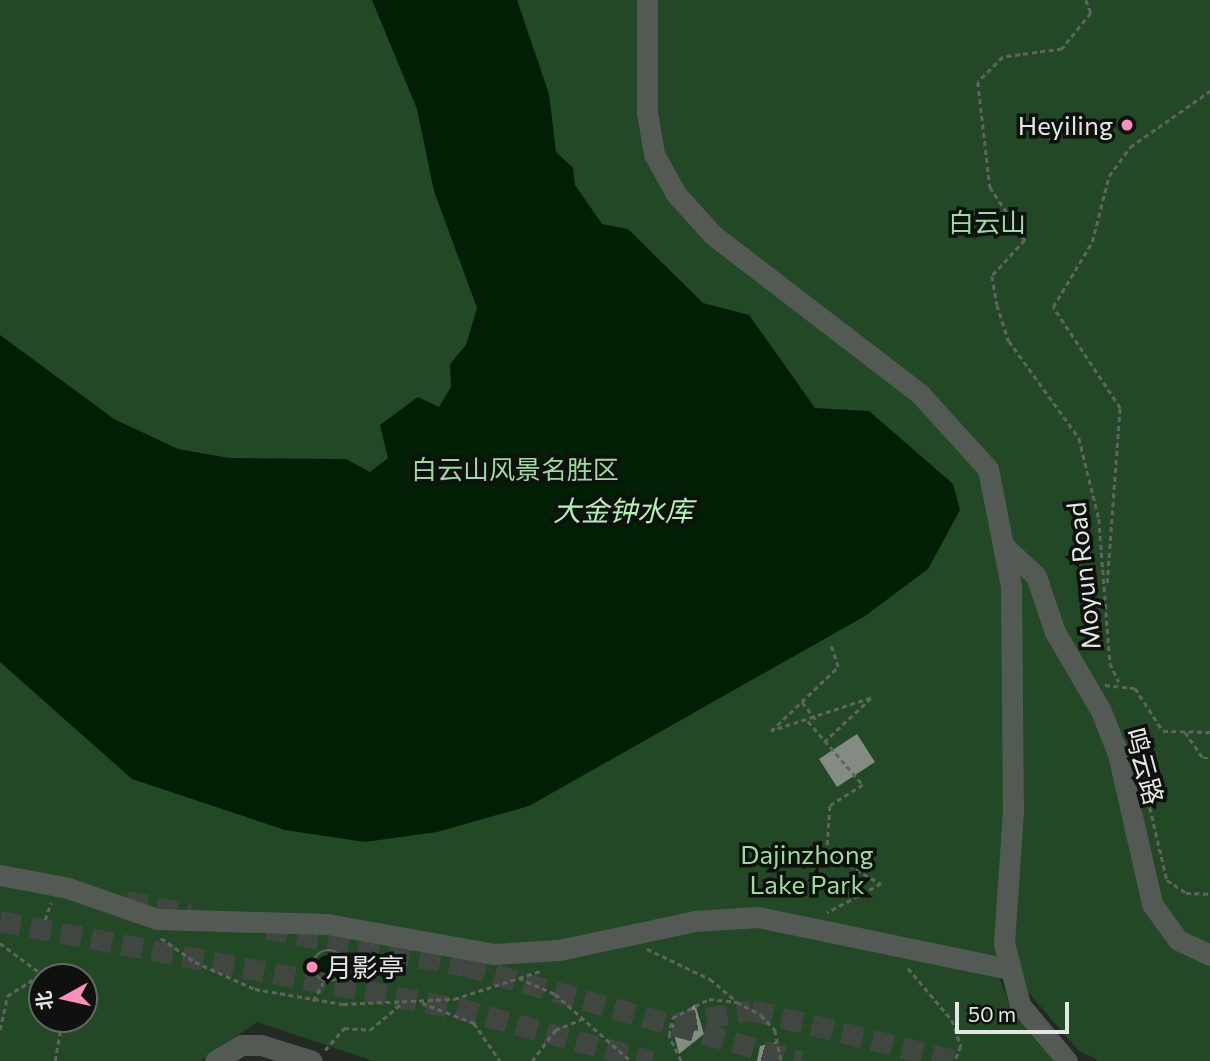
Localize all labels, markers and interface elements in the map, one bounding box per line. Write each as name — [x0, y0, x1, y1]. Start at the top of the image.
place label: Heyiling — [1018, 109, 1113, 141]
marker: Heyiling — [1119, 117, 1135, 133]
park label: 白云山 — [948, 206, 1026, 238]
park label: 白云山风景名胜区 — [411, 453, 619, 485]
water label: 大金钟水库 — [553, 493, 693, 527]
street label: Moyun Road — [1060, 501, 1106, 651]
street label: 鸣云路 — [1120, 724, 1170, 808]
park label: Dajinzhong Lake Park — [740, 838, 874, 900]
place label: 月影亭 — [326, 951, 404, 983]
marker: 月影亭 — [304, 959, 320, 975]
north arrow — [28, 963, 98, 1033]
scale bar — [958, 988, 1072, 1032]
text: 北 — [31, 990, 56, 1012]
text: 50 m — [968, 1001, 1016, 1026]

